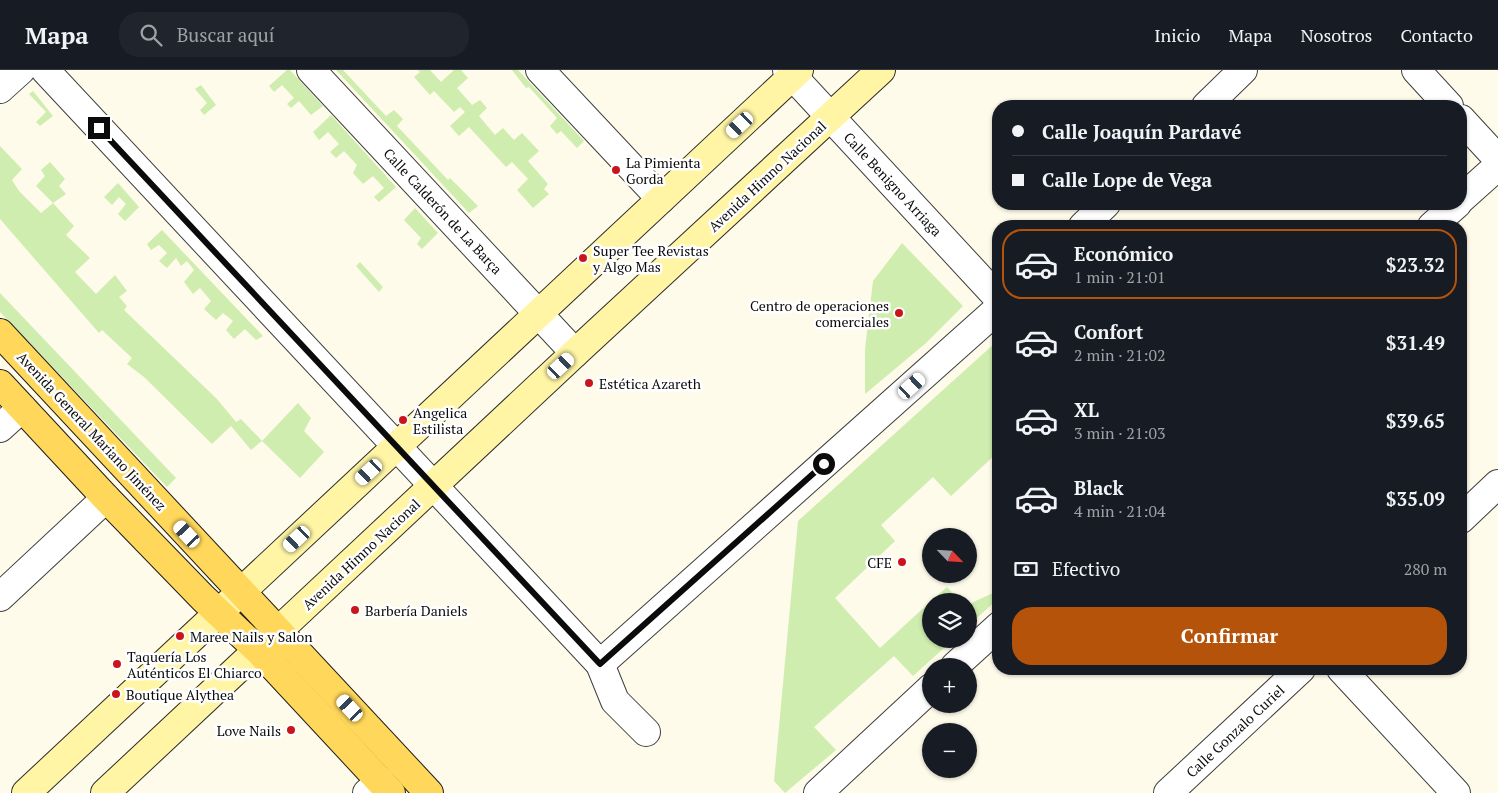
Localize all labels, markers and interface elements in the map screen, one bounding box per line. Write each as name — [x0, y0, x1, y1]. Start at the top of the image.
search box — [119, 12, 469, 57]
text: Mapa — [25, 19, 89, 51]
icon: search — [137, 21, 165, 49]
text: Buscar aquí — [177, 22, 274, 47]
text: Inicio — [1154, 23, 1200, 47]
text: Mapa — [1228, 23, 1272, 47]
text: Nosotros — [1300, 23, 1372, 47]
text: Contacto — [1400, 23, 1473, 47]
car — [723, 109, 756, 141]
street label: Avenida Himno Nacional — [704, 116, 830, 236]
route end — [88, 117, 110, 139]
text: Calle Joaquín Pardavé — [1042, 119, 1241, 144]
street label: Calle Benigno Arriaga — [840, 128, 946, 240]
street label: Calle Calderón de La Barça — [379, 144, 507, 278]
place label: La Pimienta Gorda — [626, 153, 701, 188]
marker: La Pimienta Gorda — [610, 164, 622, 176]
text: Calle Lope de Vega — [1042, 167, 1212, 192]
place label: Super Tee Revistas y Algo Mas — [592, 241, 709, 276]
text: Económico — [1074, 241, 1173, 266]
icon: car — [1014, 242, 1059, 287]
marker: Super Tee Revistas y Algo Mas — [577, 252, 589, 264]
text: $23.32 — [1386, 252, 1445, 277]
text: 1 min · 21:01 — [1074, 266, 1166, 288]
place label: Centro de operaciones comerciales — [750, 296, 889, 331]
marker: Centro de operaciones comerciales — [893, 307, 905, 319]
text: Confort — [1074, 319, 1143, 344]
icon: car — [1014, 320, 1059, 365]
text: $31.49 — [1386, 330, 1445, 355]
text: 2 min · 21:02 — [1074, 344, 1166, 366]
street label: Avenida General Mariano Jiménez — [13, 347, 171, 515]
car — [544, 350, 577, 382]
car — [895, 370, 928, 402]
place label: Estética Azareth — [599, 374, 701, 393]
marker: Estética Azareth — [583, 377, 595, 389]
text: XL — [1074, 397, 1099, 422]
icon: car — [1014, 398, 1059, 443]
place label: Angelica Estilista — [413, 403, 467, 438]
text: $39.65 — [1386, 408, 1445, 433]
marker: Angelica Estilista — [397, 414, 409, 426]
text: 3 min · 21:03 — [1074, 422, 1166, 444]
route start — [813, 453, 835, 475]
car — [352, 456, 385, 488]
text: Black — [1074, 475, 1124, 500]
icon: car — [1014, 476, 1059, 521]
text: $35.09 — [1386, 486, 1445, 511]
street label: Avenida Himno Nacional — [298, 494, 424, 614]
text: 4 min · 21:04 — [1074, 500, 1166, 522]
car — [171, 518, 202, 550]
car — [280, 523, 313, 555]
north arrow — [922, 528, 978, 582]
map controls — [922, 528, 977, 778]
place label: CFE — [867, 553, 892, 572]
icon: cash — [1012, 555, 1040, 583]
marker: CFE — [896, 556, 908, 568]
text: Efectivo — [1052, 556, 1120, 581]
text: 280 m — [1404, 558, 1447, 580]
button: layers — [922, 593, 977, 648]
place label: Barbería Daniels — [365, 601, 468, 620]
marker: Barbería Daniels — [349, 604, 361, 616]
button: Confirmar — [1012, 607, 1447, 665]
place label: Maree Nails y Salon — [190, 627, 313, 646]
marker: Maree Nails y Salon — [174, 630, 186, 642]
place label: Taquería Los Auténticos El Chiarco — [127, 647, 262, 682]
marker: Taquería Los Auténticos El Chiarco — [111, 658, 123, 670]
button: + — [922, 658, 977, 713]
street label: Calle Gonzalo Curiel — [1182, 680, 1288, 782]
place label: Boutique Alythea — [126, 685, 234, 704]
marker: Boutique Alythea — [110, 688, 122, 700]
car — [334, 692, 365, 724]
place label: Love Nails — [217, 721, 281, 740]
button: − — [922, 723, 977, 778]
marker: Love Nails — [285, 724, 297, 736]

